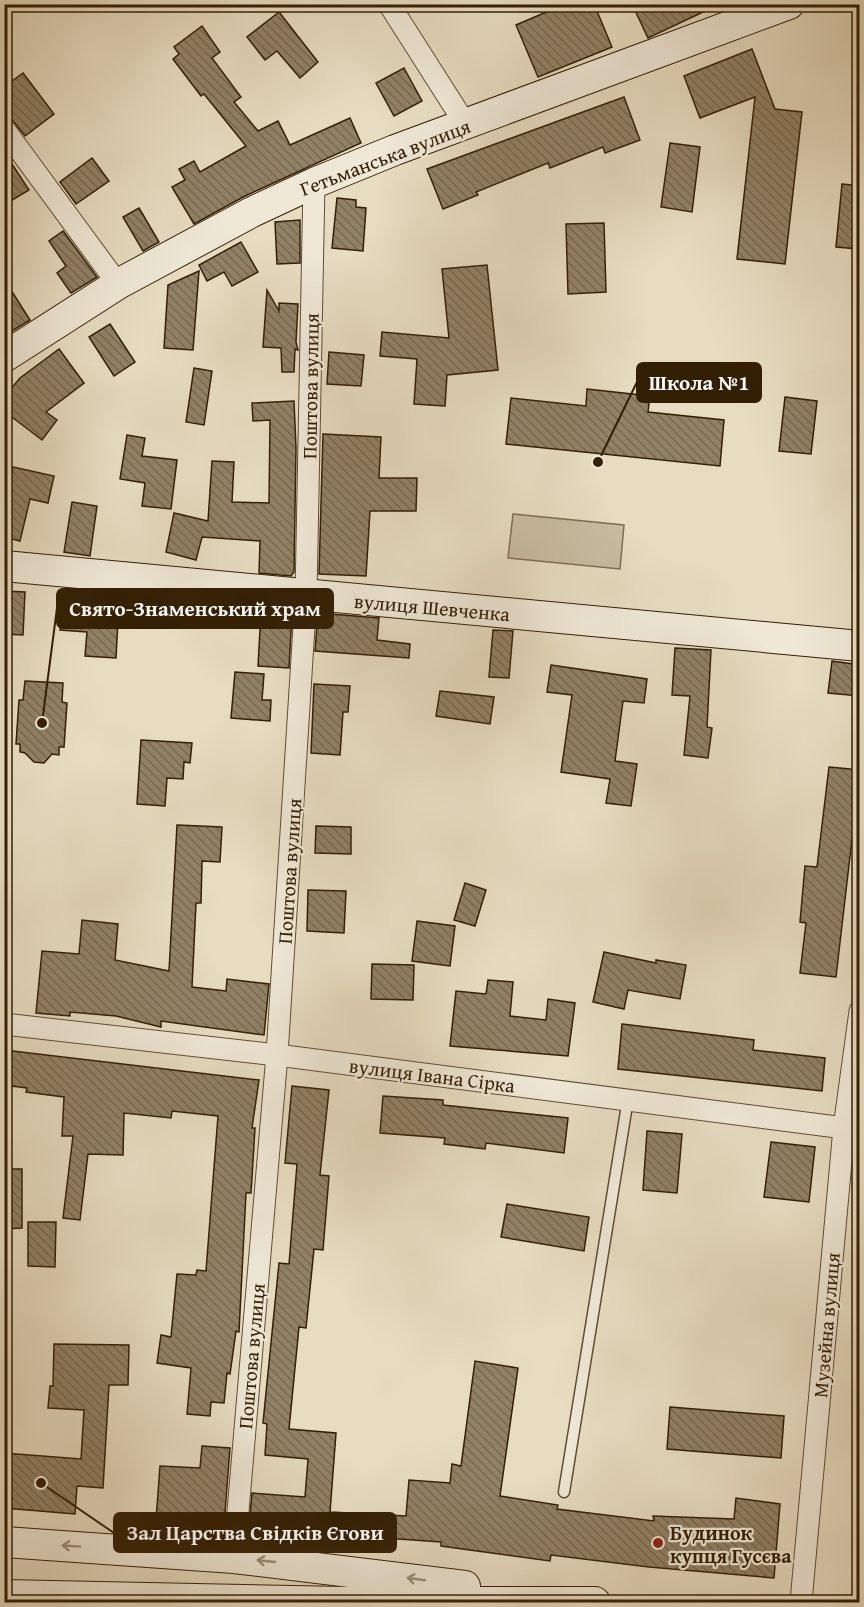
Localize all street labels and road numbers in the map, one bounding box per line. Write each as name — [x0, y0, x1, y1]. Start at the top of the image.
street label: Гетьманська вулиця — [295, 111, 475, 203]
street label: Поштова вулиця — [294, 313, 326, 459]
street label: вулиця Шевченка — [353, 586, 512, 628]
street label: Поштова вулиця — [269, 797, 309, 945]
street label: вулиця Івана Сірка — [347, 1050, 517, 1100]
street label: Музейна вулиця — [805, 1251, 847, 1399]
street label: Поштова вулиця — [230, 1282, 272, 1430]

